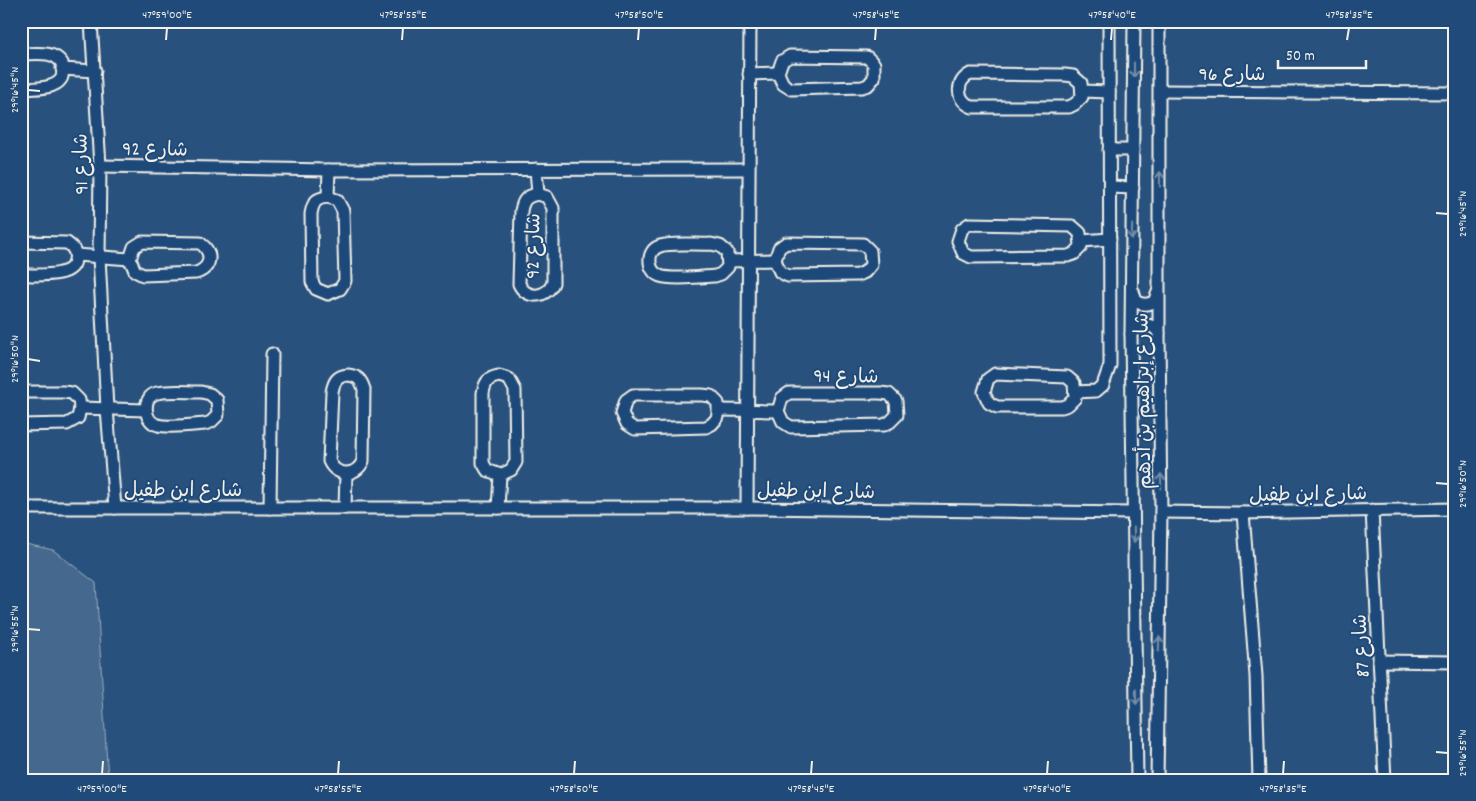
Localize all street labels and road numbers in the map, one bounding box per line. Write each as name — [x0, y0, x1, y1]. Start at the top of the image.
street label: شارع 96 — [1199, 62, 1265, 90]
street label: شارع 91 — [68, 133, 98, 195]
street label: شارع 92 — [122, 136, 188, 166]
street label: شارع 92 — [520, 213, 550, 279]
street label: شارع إبراهيم بن أدهم — [1129, 312, 1161, 490]
street label: شارع 94 — [813, 363, 879, 393]
street label: شارع ابن طفيل — [124, 478, 242, 506]
street label: شارع ابن طفيل — [757, 478, 875, 508]
street label: شارع ابن طفيل — [1249, 481, 1367, 511]
street label: شارع 87 — [1347, 613, 1379, 678]

